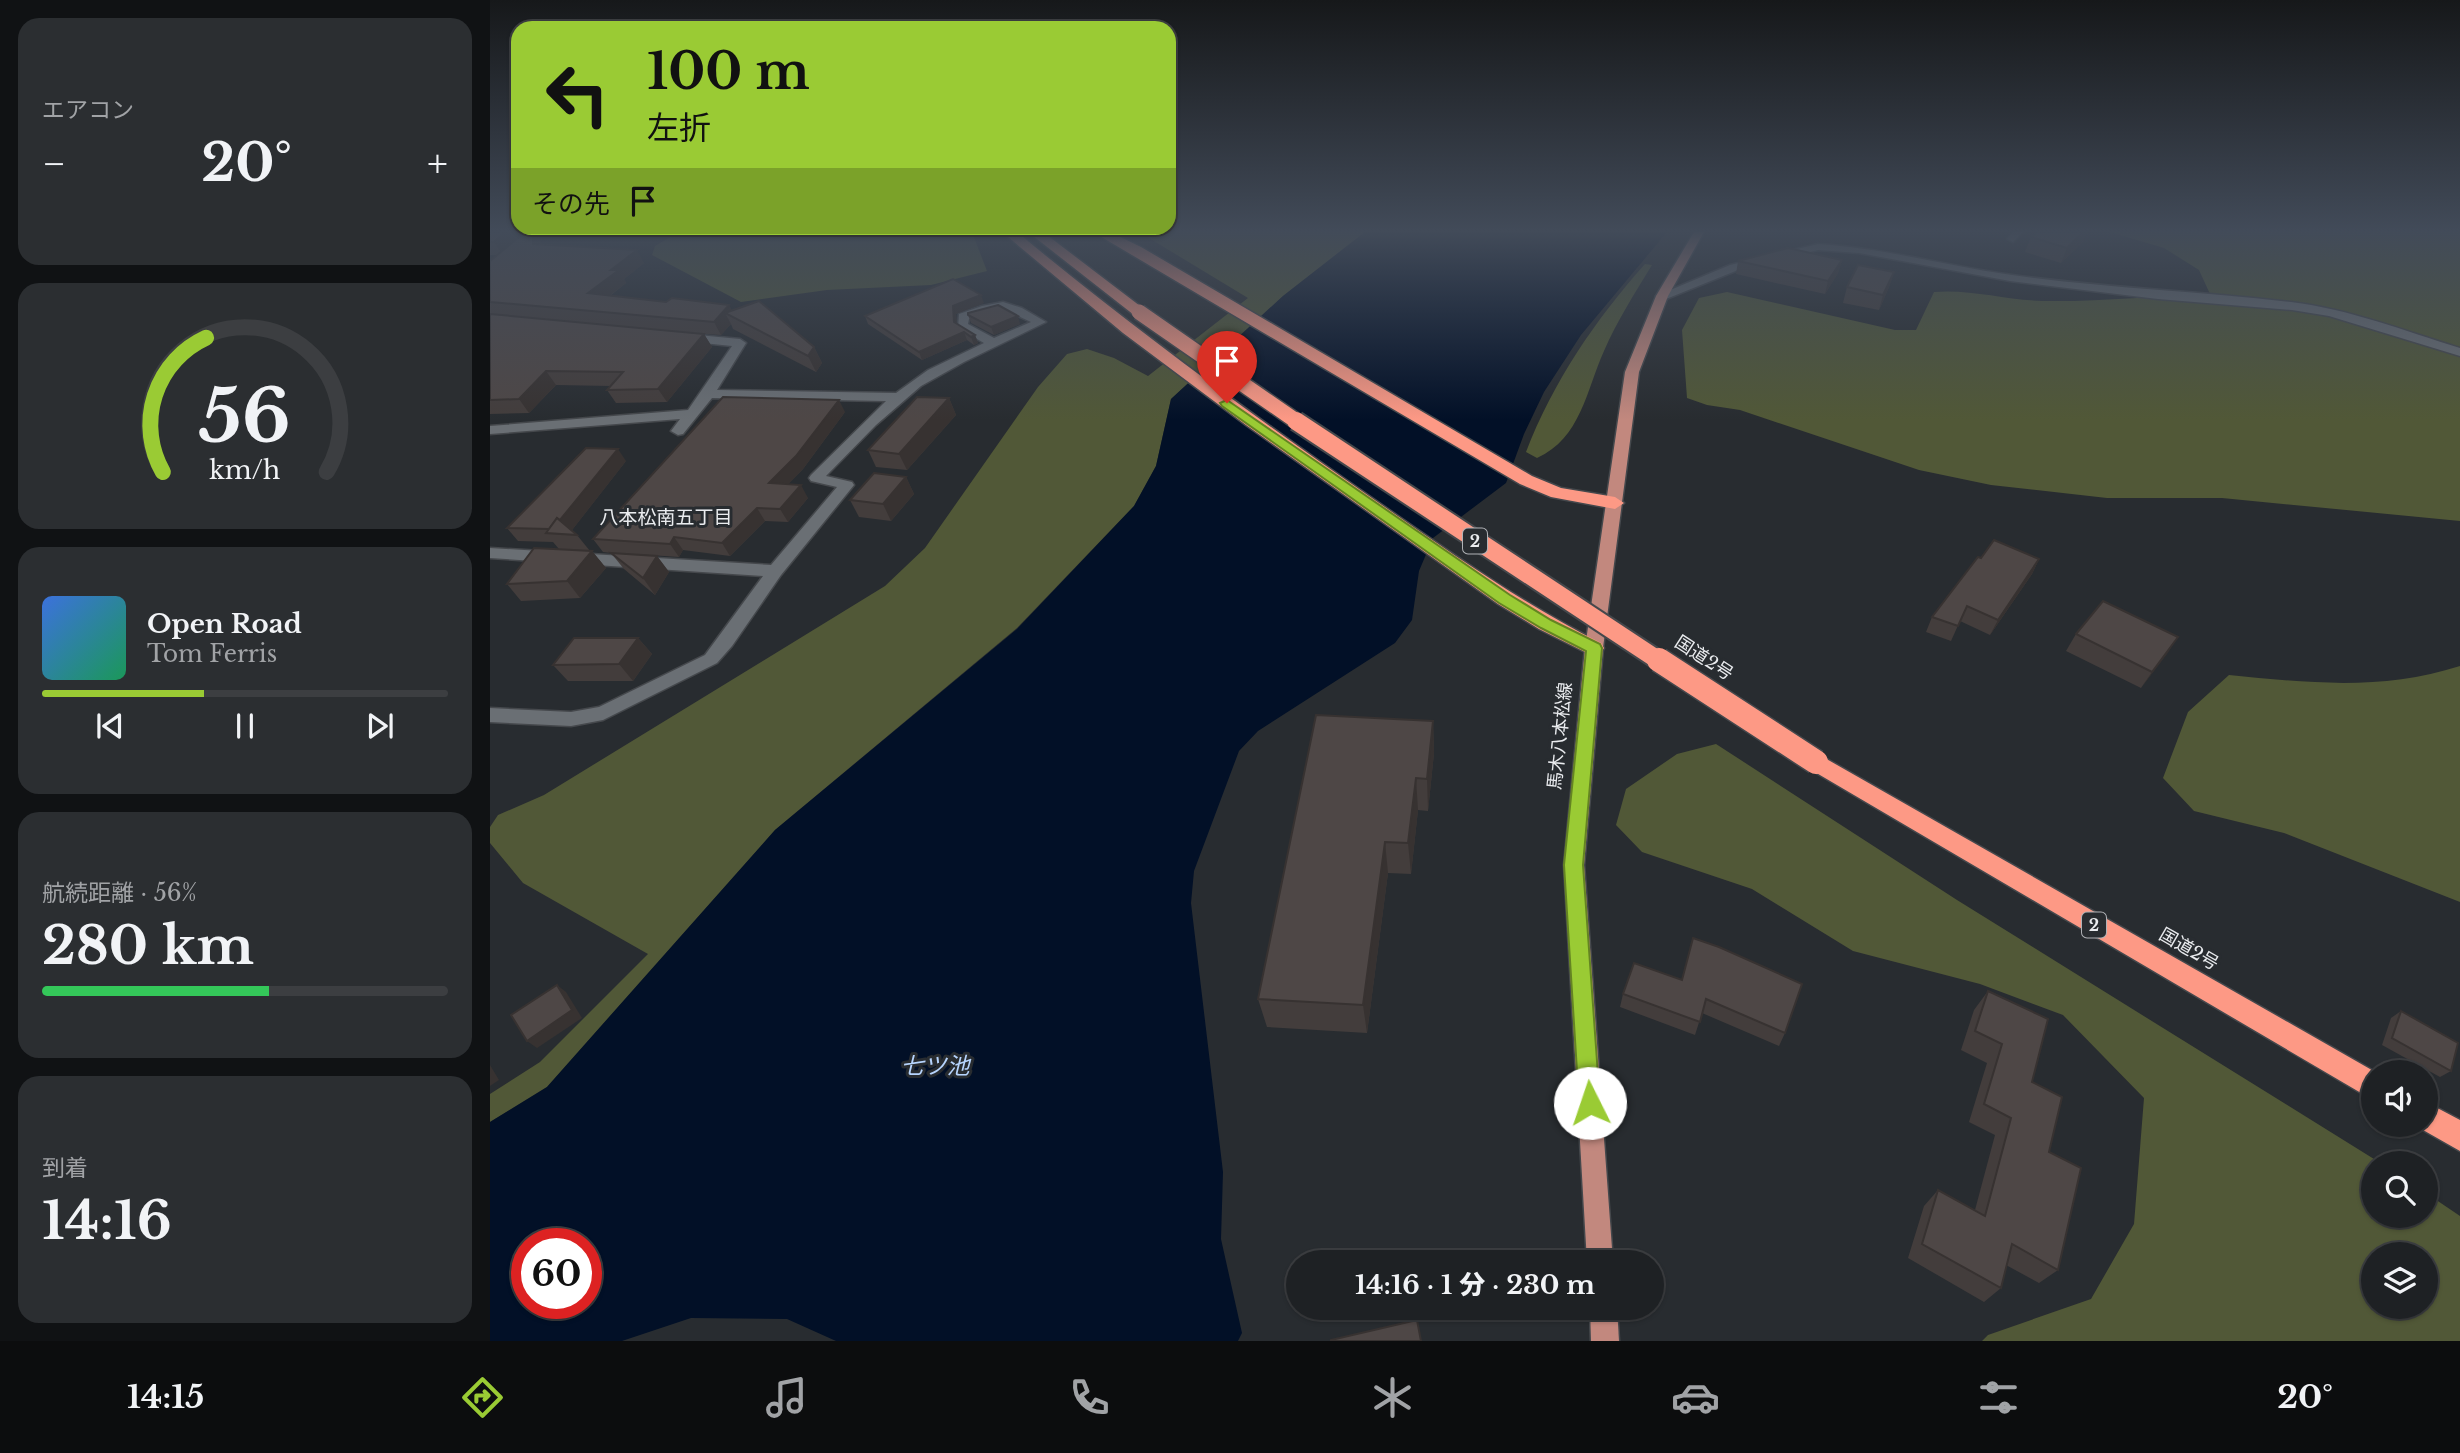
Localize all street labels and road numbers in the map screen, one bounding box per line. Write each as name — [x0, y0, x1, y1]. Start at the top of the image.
road number: 2 — [1463, 528, 1487, 554]
street label: 国道2号 — [1671, 631, 1737, 685]
street label: 馬木八本松線 — [1543, 681, 1577, 791]
road number: 2 — [2082, 912, 2106, 937]
street label: 国道2号 — [2155, 923, 2223, 975]

